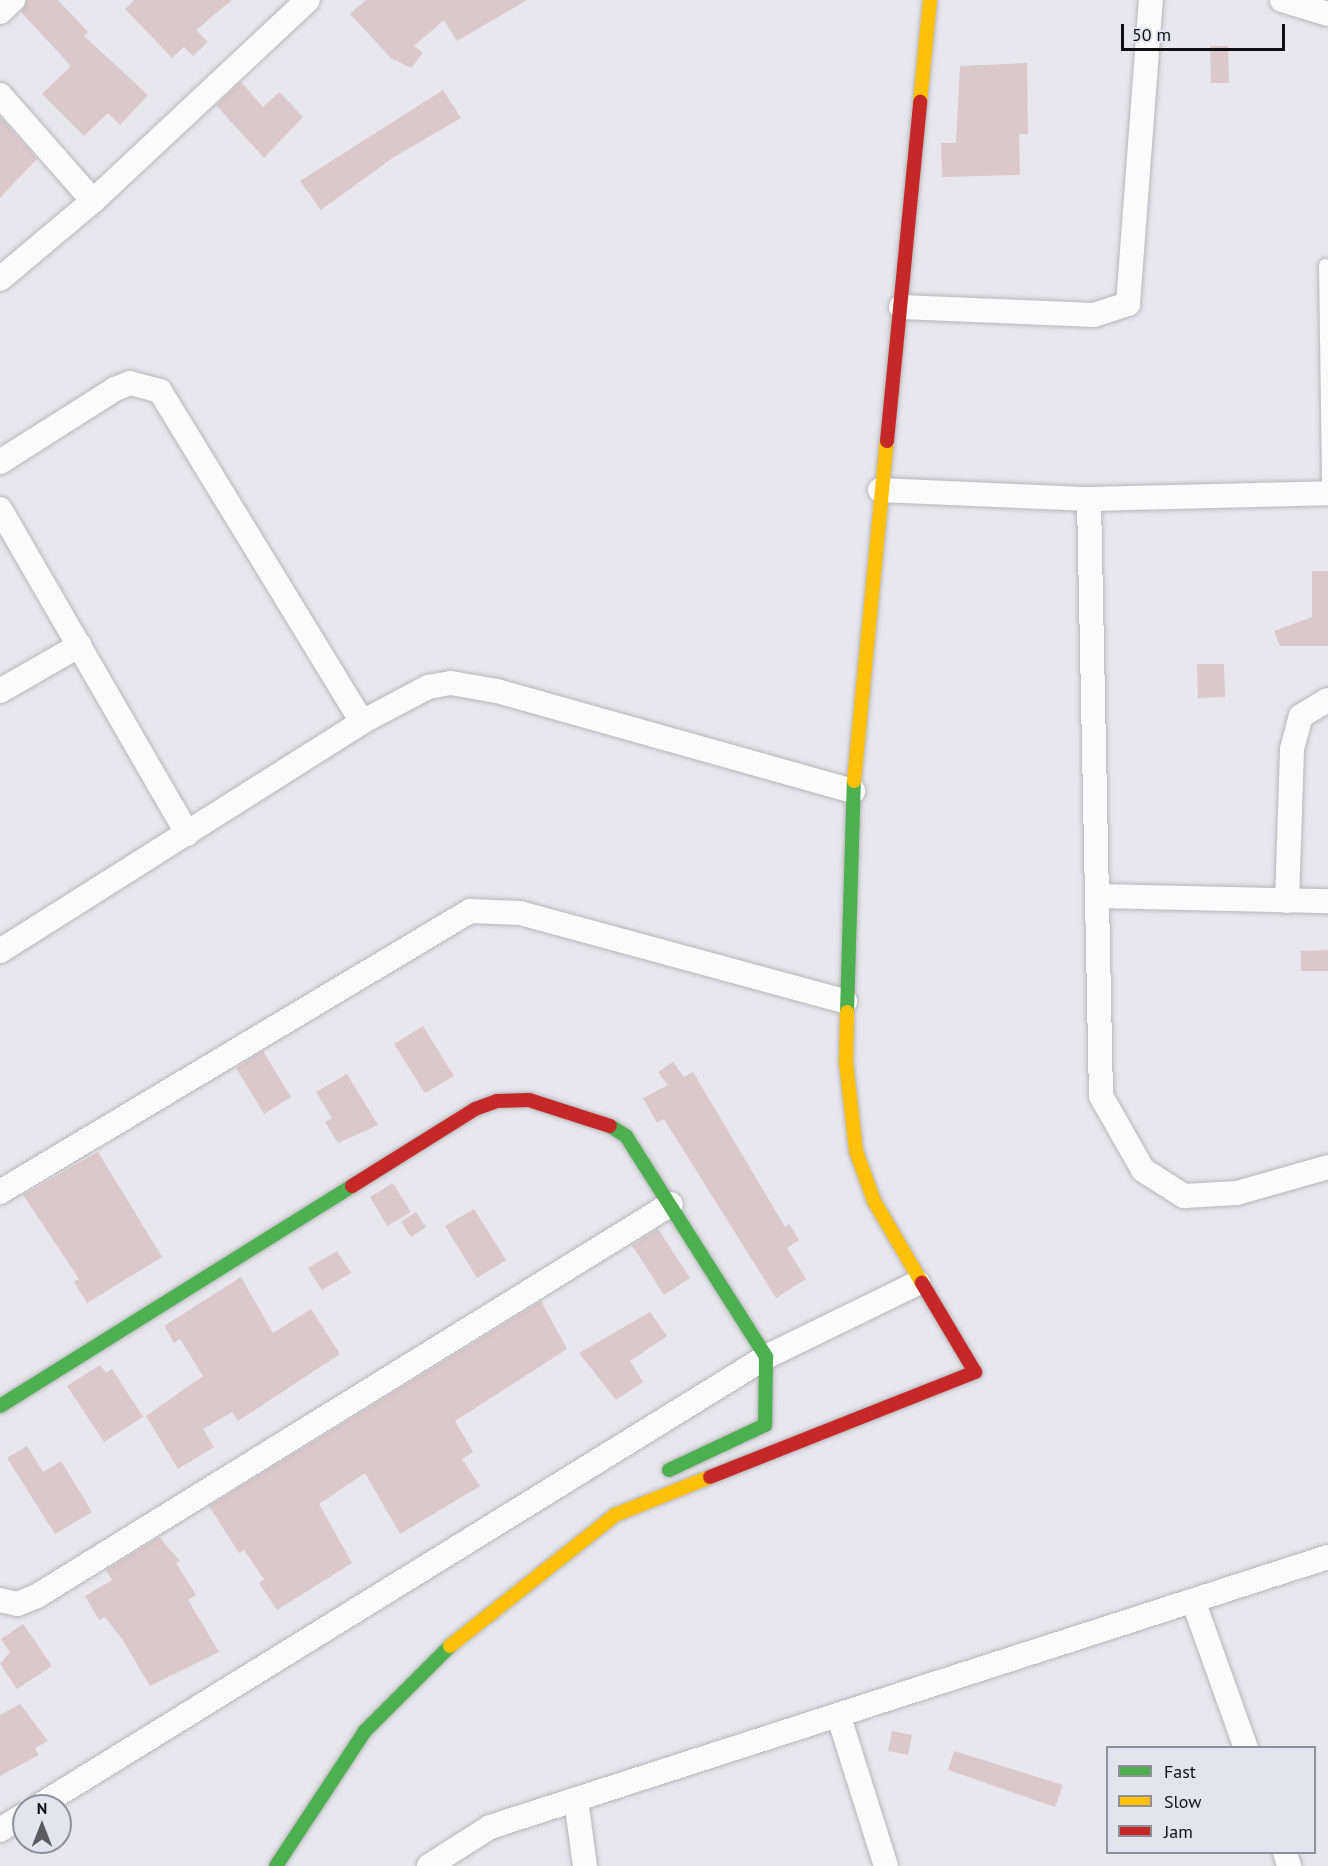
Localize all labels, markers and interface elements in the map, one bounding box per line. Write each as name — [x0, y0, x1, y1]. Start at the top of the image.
scale bar — [1124, 12, 1288, 50]
text: 50 m — [1132, 23, 1171, 46]
legend — [1106, 1746, 1316, 1854]
text: Fast — [1164, 1760, 1196, 1783]
text: Slow — [1164, 1790, 1202, 1813]
north arrow — [12, 1794, 72, 1854]
text: N — [37, 1798, 47, 1818]
text: Jam — [1164, 1820, 1193, 1843]

